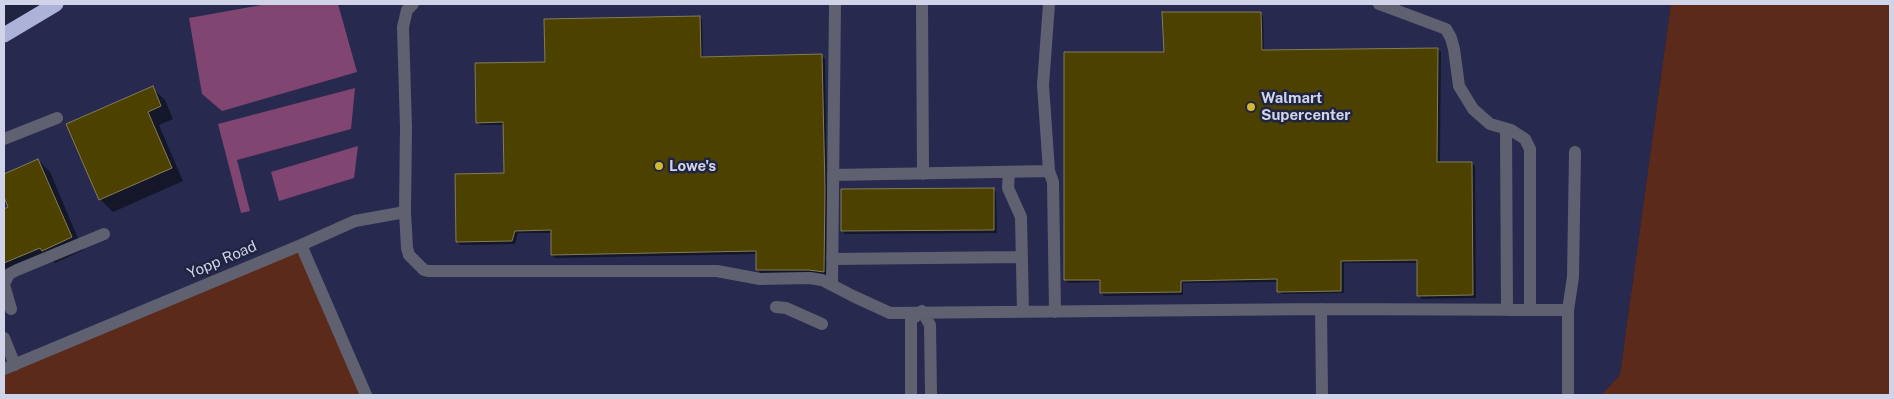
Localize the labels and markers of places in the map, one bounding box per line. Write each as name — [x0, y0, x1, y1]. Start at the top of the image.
place label: Walmart Supercenter — [1261, 89, 1351, 124]
marker: Walmart Supercenter — [1245, 101, 1257, 113]
place label: Lowe's — [669, 157, 716, 175]
marker: Lowe's — [653, 160, 665, 172]

